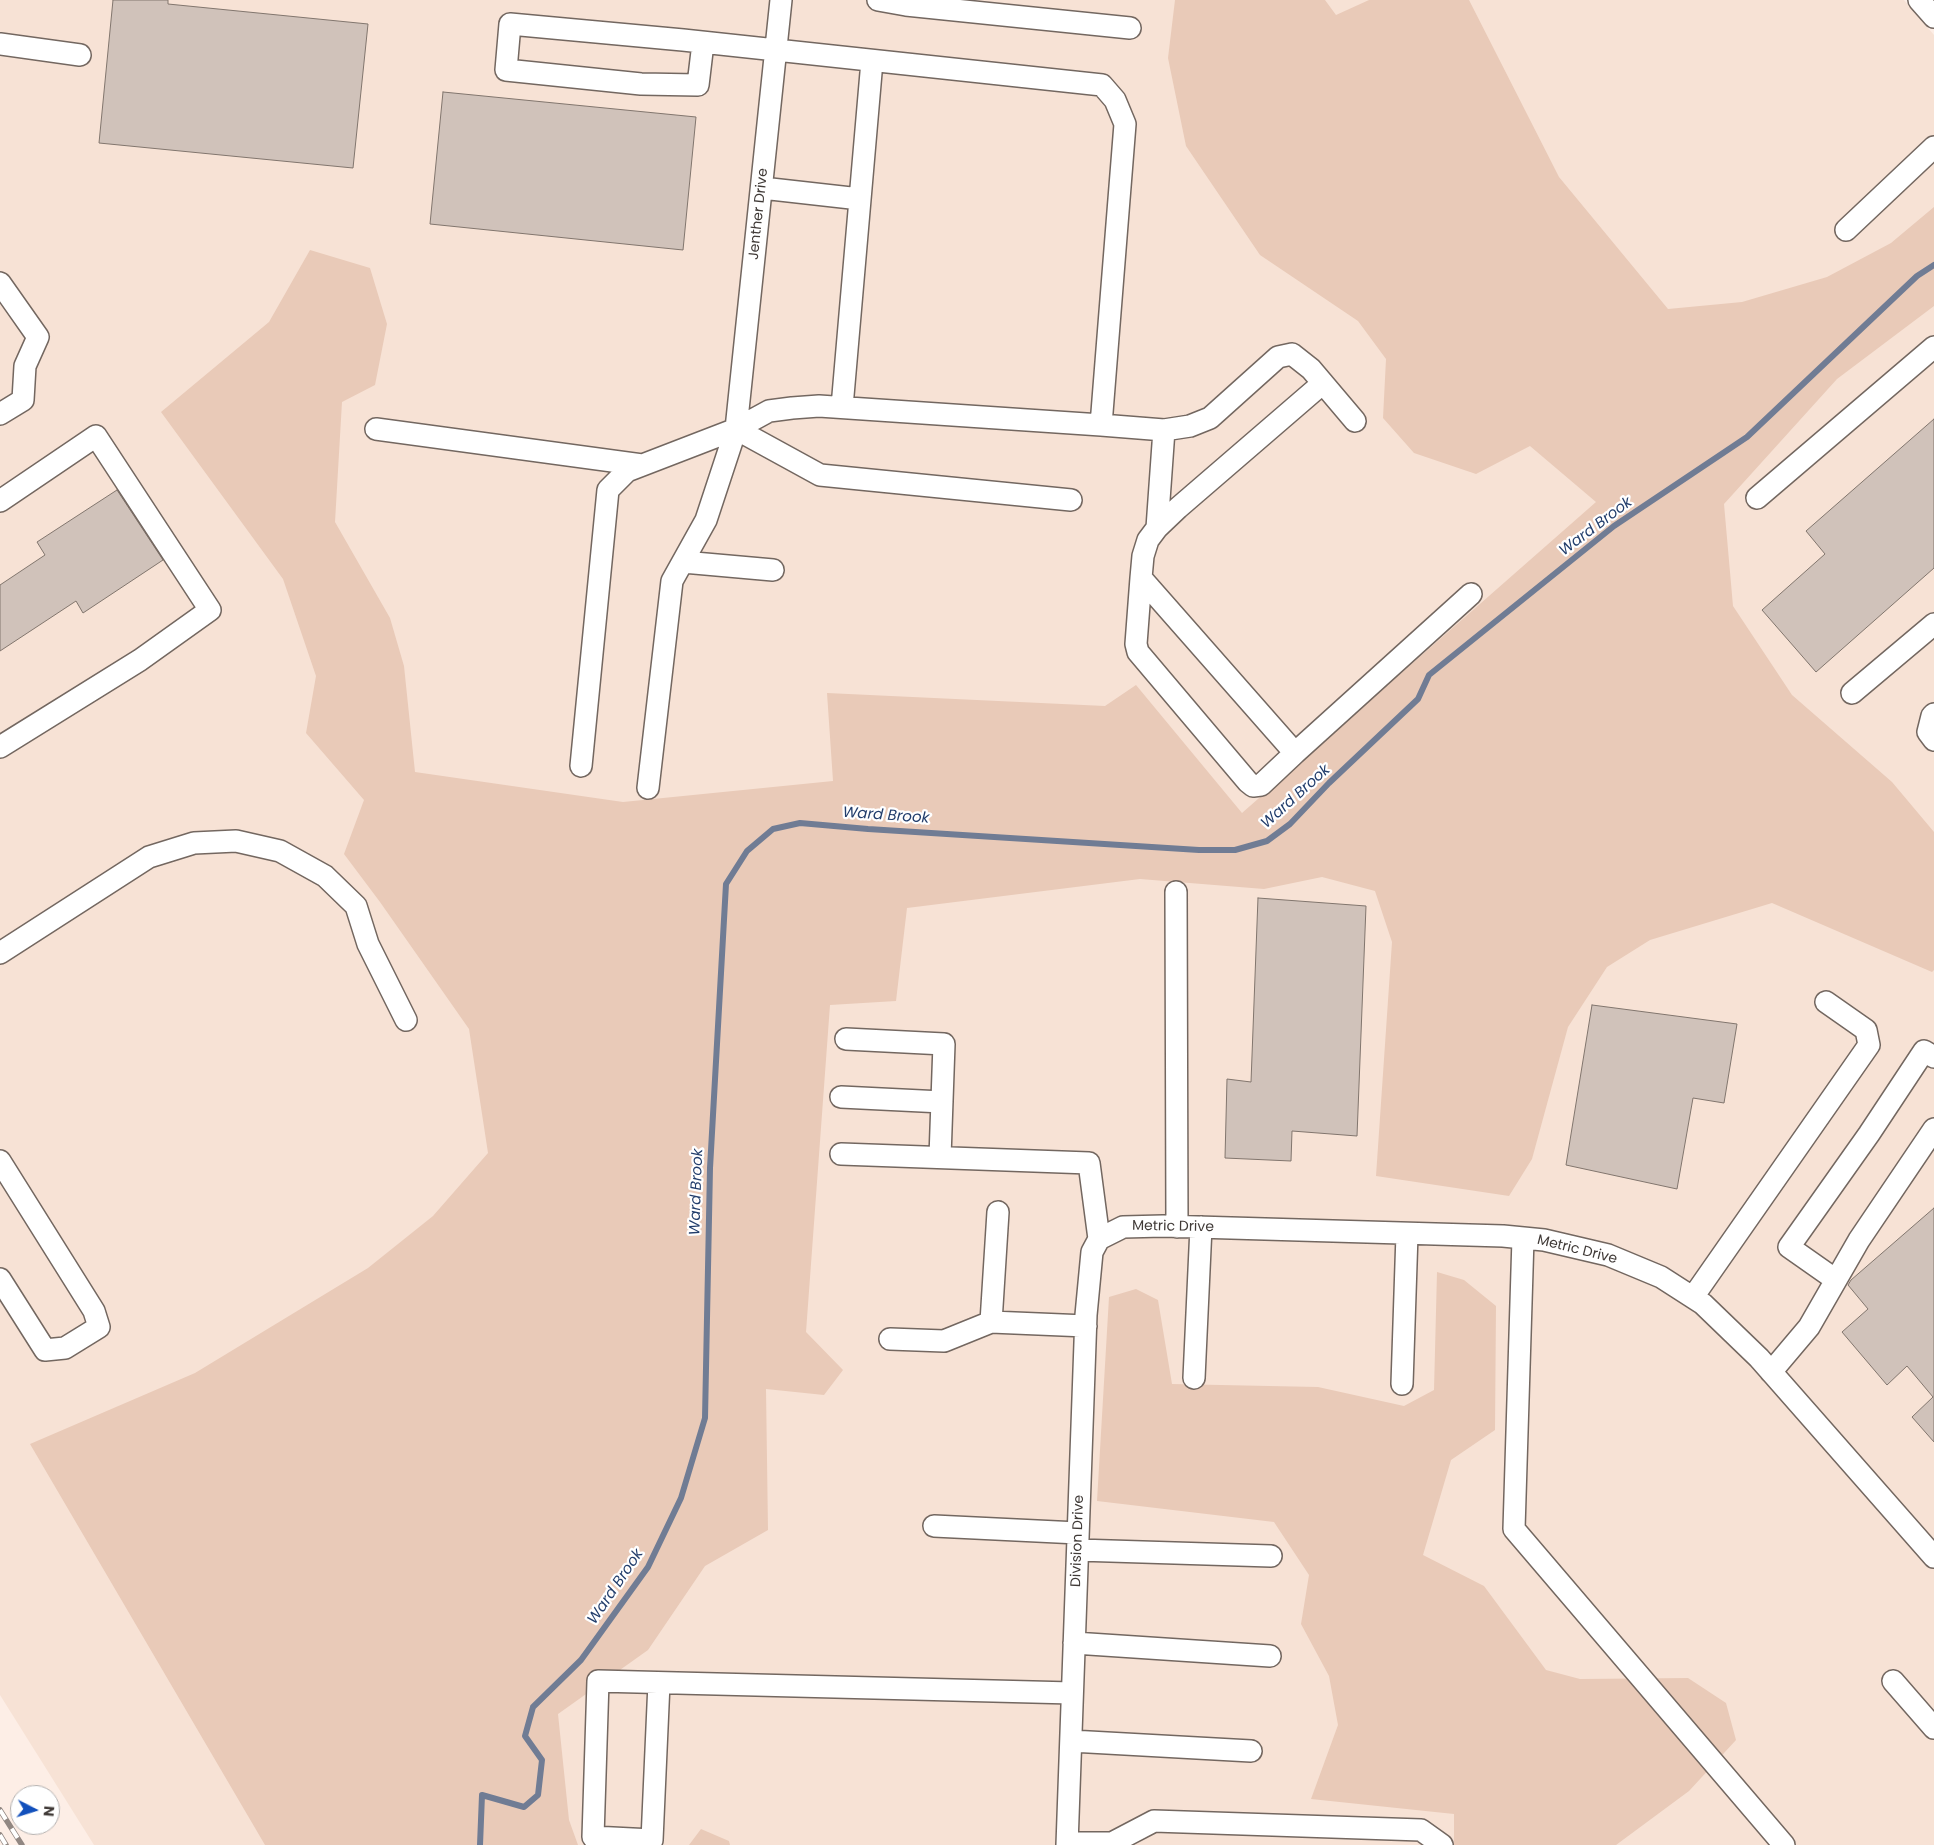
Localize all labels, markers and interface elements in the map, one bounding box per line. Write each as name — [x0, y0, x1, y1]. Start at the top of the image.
street label: Jenther Drive — [746, 167, 772, 261]
water label: Ward Brook — [1556, 494, 1636, 560]
water label: Ward Brook — [1258, 761, 1334, 833]
water label: Ward Brook — [842, 804, 930, 828]
water label: Ward Brook — [686, 1148, 708, 1236]
street label: Metric Drive — [1132, 1218, 1214, 1236]
street label: Metric Drive — [1535, 1232, 1619, 1268]
street label: Division Drive — [1068, 1495, 1088, 1587]
water label: Ward Brook — [584, 1546, 648, 1628]
north arrow — [10, 1785, 60, 1835]
text: N — [39, 1805, 59, 1817]

